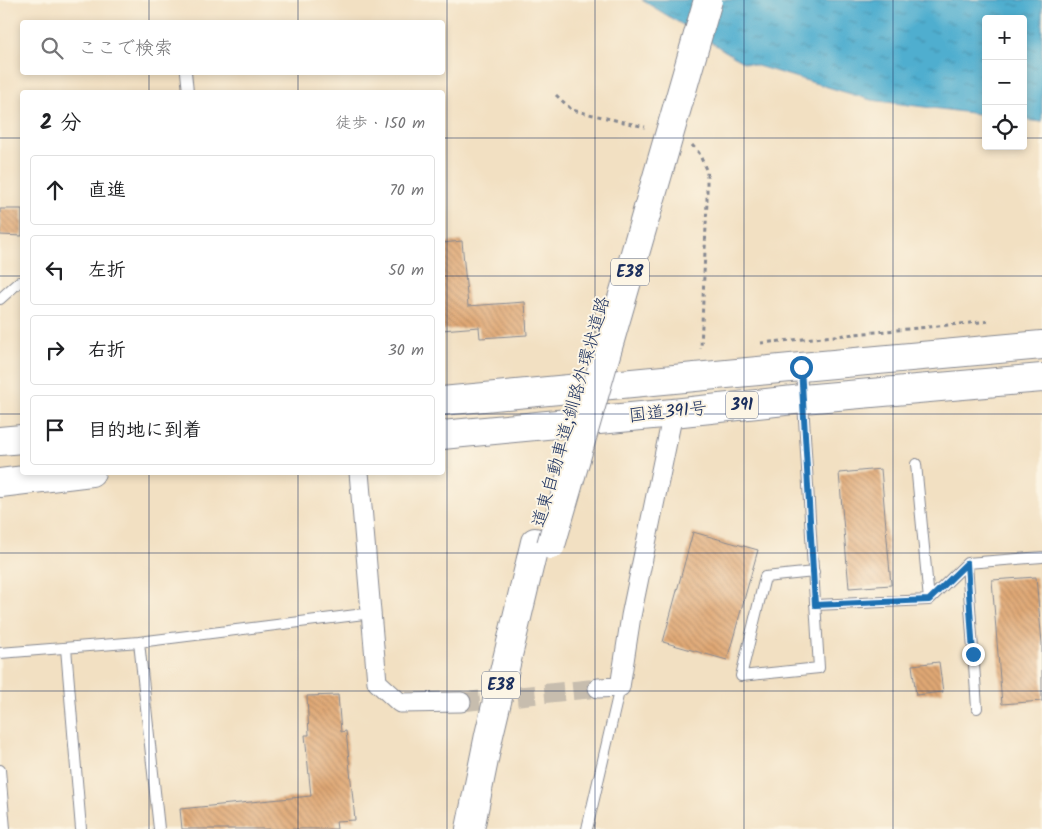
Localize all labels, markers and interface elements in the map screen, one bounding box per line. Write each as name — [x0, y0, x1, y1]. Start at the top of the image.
map controls — [982, 15, 1027, 150]
button: + — [982, 15, 1027, 60]
search box — [20, 20, 445, 75]
icon: search — [38, 34, 66, 62]
text: ここで検索 — [78, 34, 173, 64]
button: − — [982, 60, 1027, 105]
button: locate — [982, 105, 1027, 150]
text: 2 分 — [40, 107, 81, 140]
text: 徒歩 · 150 m — [336, 111, 425, 136]
icon: ahead — [41, 176, 69, 204]
text: 直進 — [88, 176, 126, 206]
text: 70 m — [389, 178, 424, 203]
icon: left — [41, 256, 69, 284]
text: 左折 — [88, 256, 126, 286]
text: 50 m — [388, 258, 424, 283]
road number: E38 — [611, 258, 649, 286]
street label: 道東自動車道;釧路外環状道路 — [525, 293, 619, 531]
icon: right — [41, 336, 69, 364]
text: 右折 — [88, 336, 126, 366]
text: 30 m — [388, 338, 424, 363]
route start — [790, 356, 813, 379]
road number: 391 — [726, 392, 758, 418]
street label: 国道391号 — [627, 394, 709, 432]
icon: arrive — [41, 416, 69, 444]
text: 目的地に到着 — [88, 416, 202, 446]
route end — [962, 643, 985, 666]
road number: E38 — [482, 672, 520, 698]

